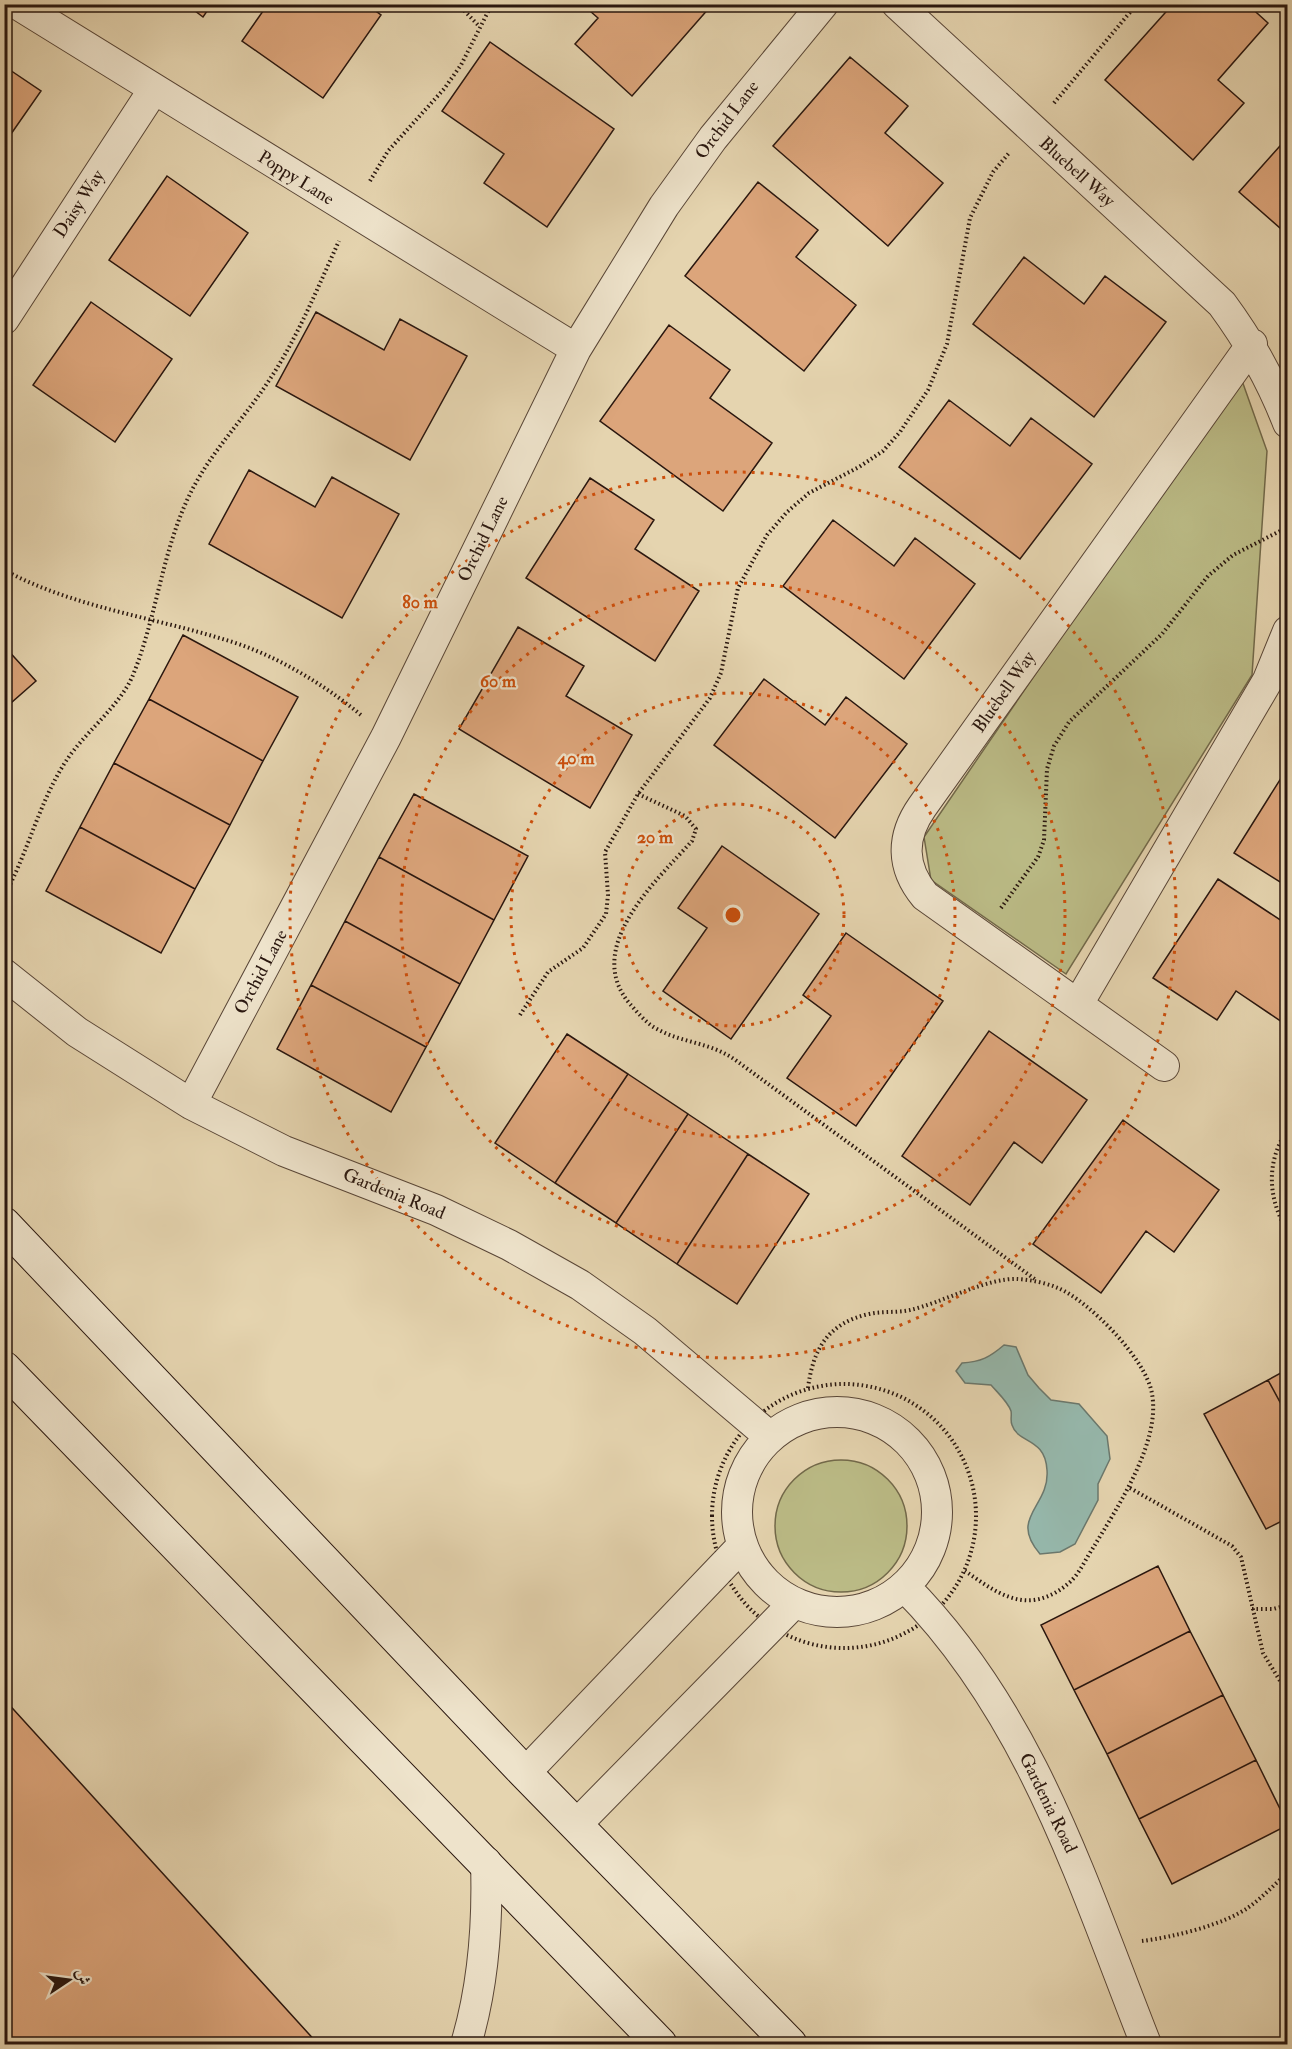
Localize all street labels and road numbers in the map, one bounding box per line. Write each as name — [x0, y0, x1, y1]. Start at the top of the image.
street label: Orchid Lane — [690, 76, 764, 164]
street label: Bluebell Way — [1034, 132, 1121, 213]
street label: Poppy Lane — [254, 146, 339, 211]
street label: Daisy Way — [48, 165, 110, 242]
street label: Orchid Lane — [452, 492, 514, 586]
street label: Bluebell Way — [968, 646, 1041, 737]
street label: Orchid Lane — [229, 925, 293, 1018]
street label: Gardenia Road — [339, 1163, 449, 1225]
street label: Gardenia Road — [1014, 1749, 1082, 1857]

